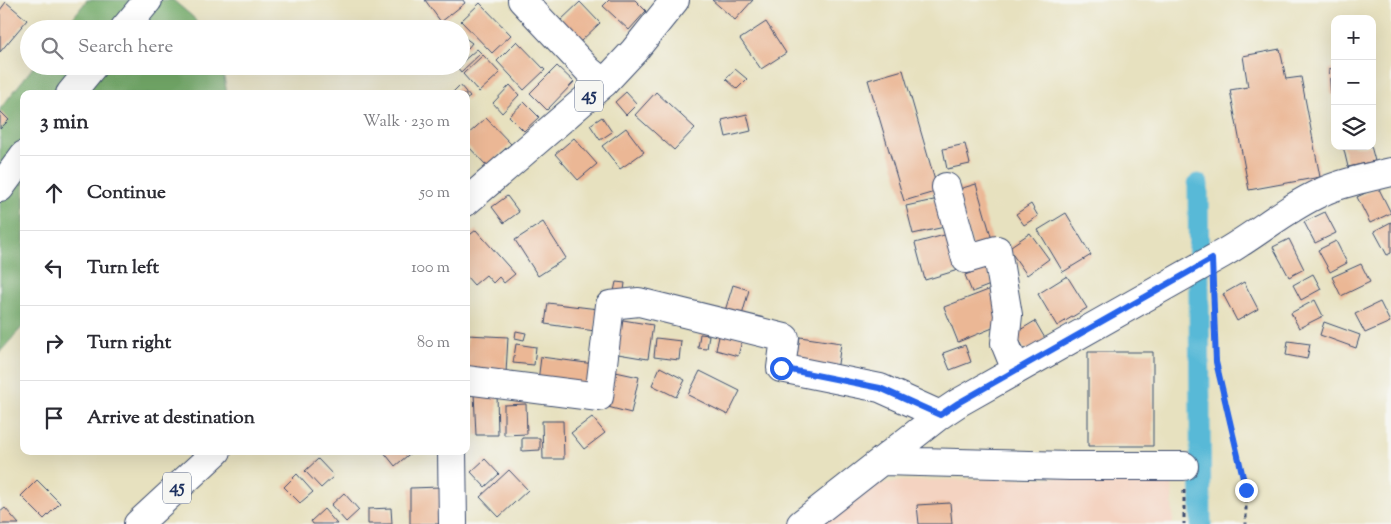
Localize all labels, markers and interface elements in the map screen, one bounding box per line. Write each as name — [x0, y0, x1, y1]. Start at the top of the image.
map controls — [1331, 15, 1376, 150]
button: + — [1331, 15, 1376, 60]
search box — [20, 20, 470, 75]
icon: search — [38, 34, 66, 62]
text: Search here — [78, 34, 173, 61]
button: − — [1331, 60, 1376, 105]
road number: 45 — [575, 80, 603, 112]
button: layers — [1331, 105, 1376, 150]
text: 3 min — [40, 108, 89, 138]
text: Walk · 230 m — [363, 111, 450, 134]
icon: ahead — [40, 179, 68, 207]
text: Continue — [87, 180, 166, 207]
text: 50 m — [419, 182, 450, 205]
icon: left — [40, 254, 68, 282]
text: Turn left — [87, 255, 159, 282]
text: 100 m — [411, 257, 450, 280]
icon: right — [40, 329, 68, 357]
text: Turn right — [87, 330, 171, 357]
text: 80 m — [417, 332, 450, 355]
route start — [770, 357, 793, 380]
icon: arrive — [40, 404, 68, 432]
text: Arrive at destination — [87, 405, 255, 432]
road number: 45 — [163, 472, 191, 503]
route end — [1235, 479, 1258, 502]

